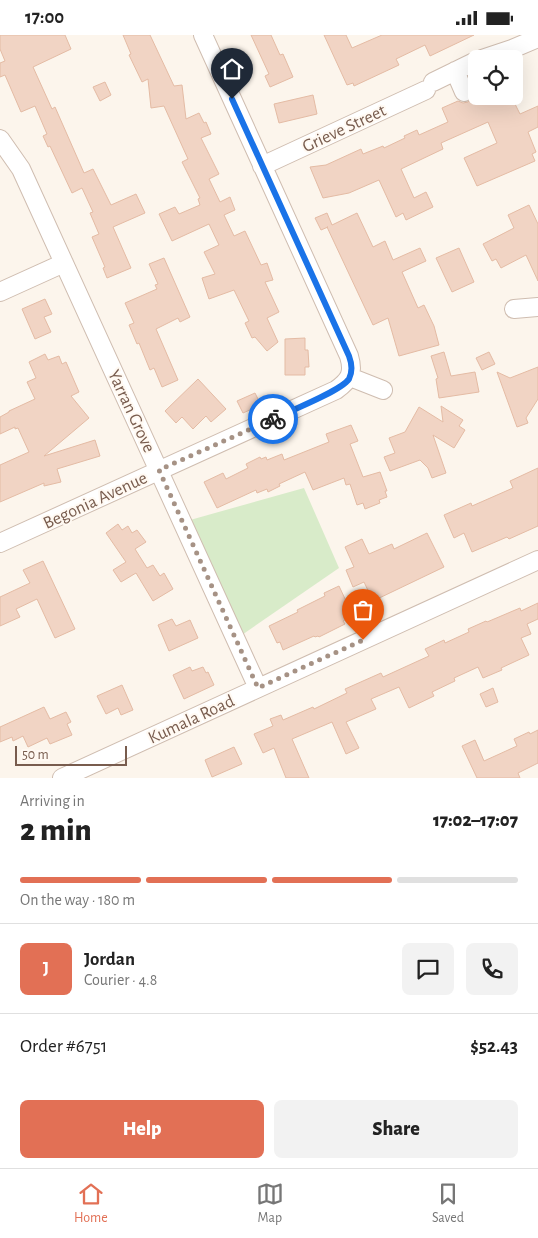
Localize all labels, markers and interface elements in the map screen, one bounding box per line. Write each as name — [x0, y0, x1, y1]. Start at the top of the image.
text: 17:00 — [25, 8, 64, 27]
pin — [211, 48, 253, 99]
map controls — [468, 50, 523, 105]
button: locate — [468, 50, 523, 105]
icon: home — [218, 55, 246, 83]
street label: Grieve Street — [300, 102, 389, 156]
street label: Yarran Grove — [104, 367, 158, 455]
courier — [248, 394, 298, 444]
icon: bike — [259, 405, 287, 433]
street label: Begonia Avenue — [41, 469, 150, 533]
pin — [342, 589, 384, 640]
icon: bag — [349, 596, 377, 624]
street label: Kumala Road — [146, 692, 237, 748]
scale bar — [15, 743, 128, 766]
text: 50 m — [22, 748, 49, 762]
text: Arriving in — [20, 793, 85, 809]
text: 17:02–17:07 — [433, 811, 518, 830]
text: 2 min — [20, 814, 92, 846]
text: On the way · 180 m — [20, 892, 135, 908]
button: chat — [402, 943, 454, 995]
button: phone — [466, 943, 518, 995]
text: Jordan — [84, 950, 135, 969]
text: J — [43, 959, 49, 978]
text: Courier · 4.8 — [84, 972, 157, 988]
text: Order #6751 — [20, 1037, 107, 1056]
text: $52.43 — [470, 1037, 518, 1056]
button: Help — [20, 1100, 264, 1158]
button: Share — [274, 1100, 518, 1158]
tab: Home — [74, 1180, 108, 1227]
tab: Map — [256, 1180, 284, 1227]
tab: Saved — [432, 1180, 464, 1227]

